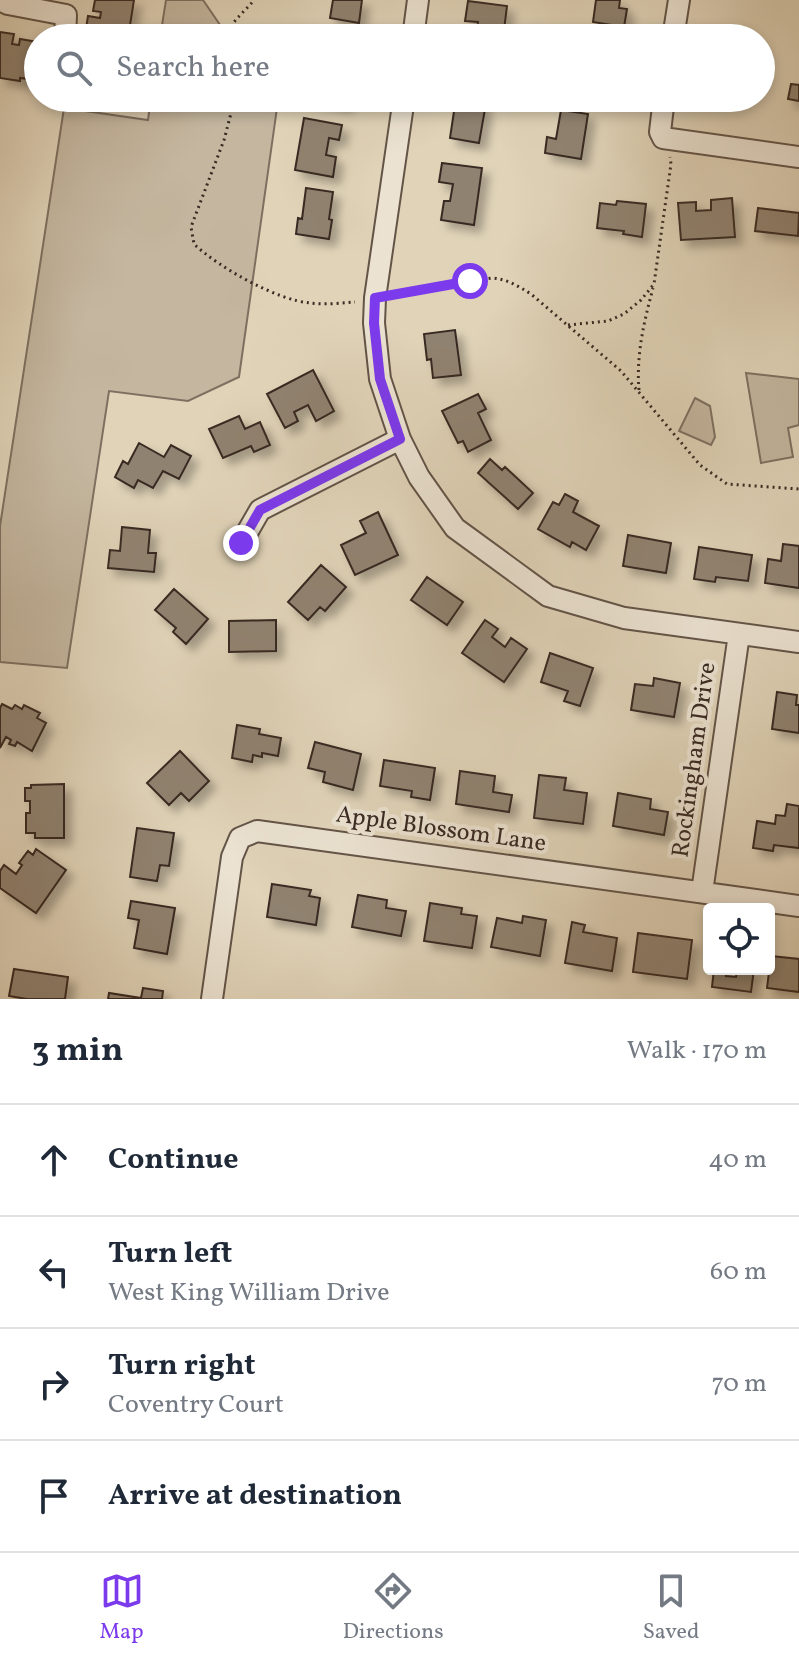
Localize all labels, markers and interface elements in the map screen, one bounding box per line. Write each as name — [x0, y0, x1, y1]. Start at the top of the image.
search box — [24, 24, 775, 112]
icon: search — [52, 46, 96, 90]
text: Search here — [116, 47, 270, 89]
route start — [452, 263, 488, 299]
route end — [223, 525, 259, 561]
street label: Rockingham Drive — [664, 660, 726, 860]
street label: Apple Blossom Lane — [334, 798, 548, 862]
map controls — [703, 903, 775, 975]
button: locate — [703, 903, 775, 975]
text: 3 min — [32, 1028, 123, 1075]
text: Walk · 170 m — [627, 1033, 767, 1069]
icon: ahead — [32, 1138, 76, 1182]
text: Continue — [108, 1139, 239, 1181]
text: 40 m — [708, 1142, 767, 1178]
text: Turn left — [108, 1233, 232, 1275]
icon: left — [32, 1250, 76, 1294]
text: 60 m — [710, 1254, 767, 1290]
text: West King William Drive — [108, 1275, 390, 1311]
text: Turn right — [108, 1345, 256, 1387]
icon: right — [32, 1362, 76, 1406]
text: 70 m — [712, 1366, 767, 1402]
text: Coventry Court — [108, 1387, 284, 1423]
icon: arrive — [32, 1474, 76, 1518]
text: Arrive at destination — [108, 1475, 402, 1517]
tab: Map — [100, 1569, 144, 1648]
tab: Directions — [343, 1569, 444, 1648]
tab: Saved — [643, 1569, 699, 1648]

